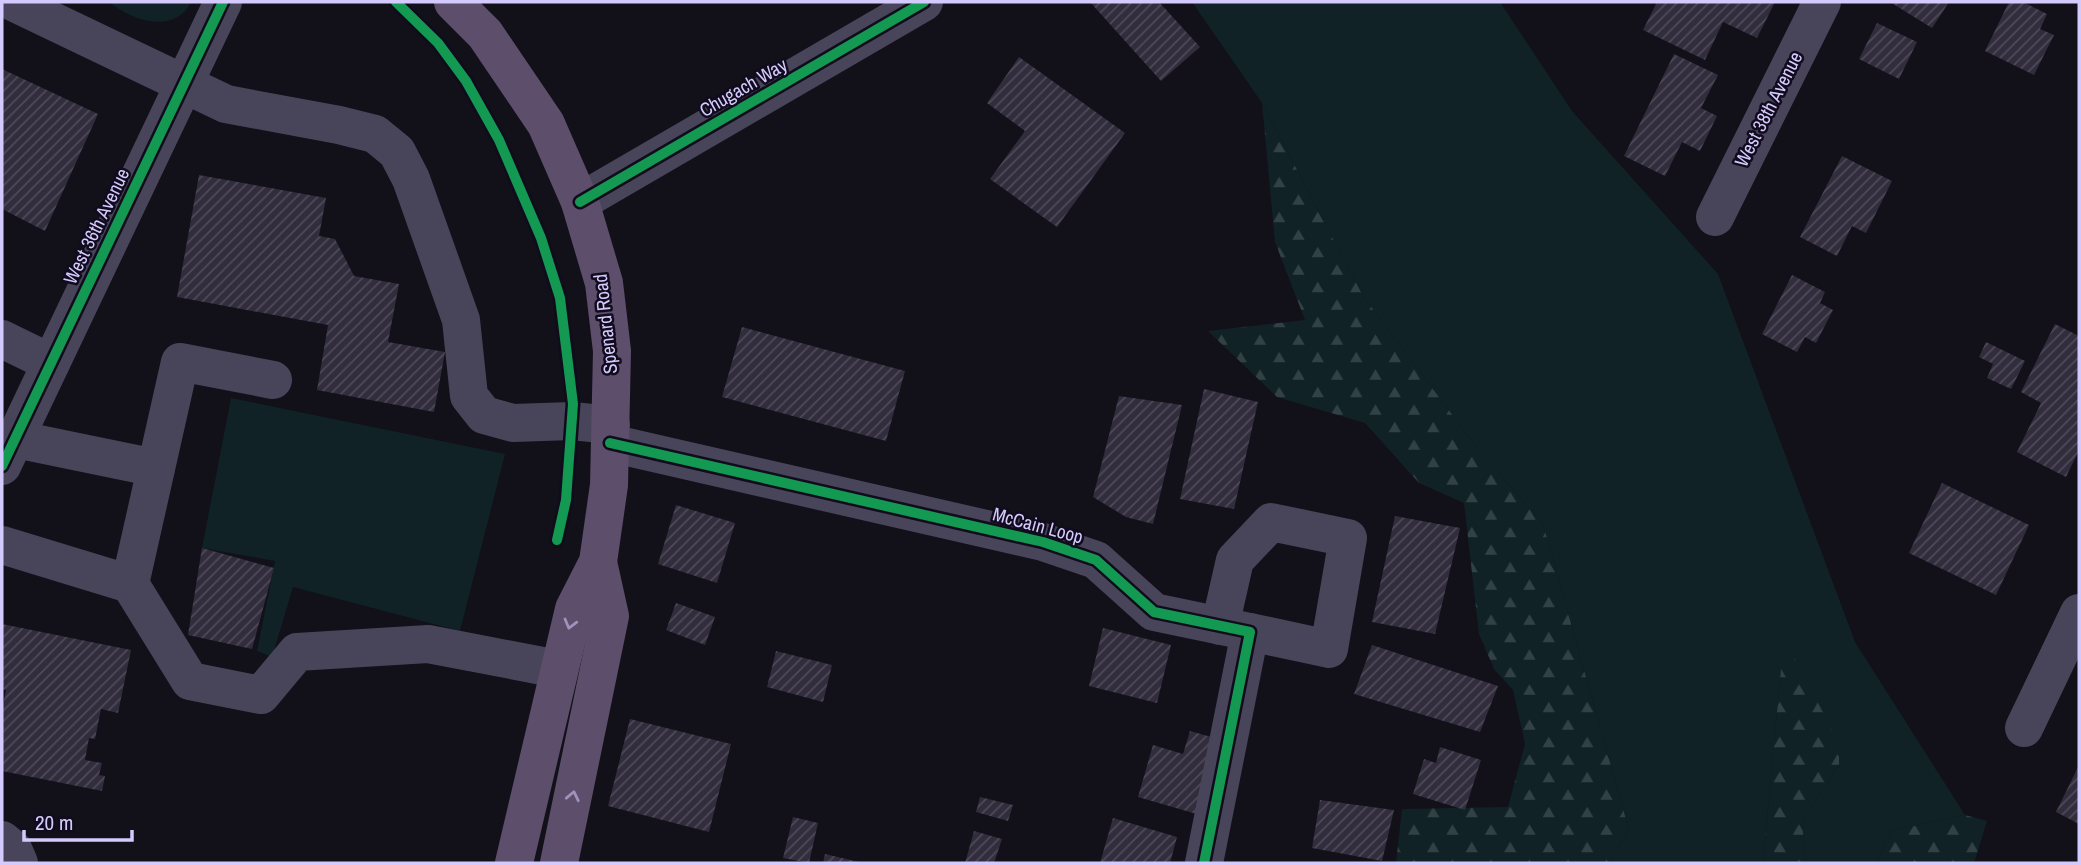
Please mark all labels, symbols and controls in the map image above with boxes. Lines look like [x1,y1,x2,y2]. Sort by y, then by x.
street label: West 38th Avenue [1728,47,1808,171]
street label: Chugach Way [694,51,792,123]
street label: West 36th Avenue [57,164,135,288]
street label: Spenard Road [587,273,623,375]
street label: McCain Loop [990,500,1086,550]
one-way arrow [564,618,578,630]
one-way arrow [564,790,579,802]
scale bar [24,798,133,842]
text: 20 m [35,808,73,837]

